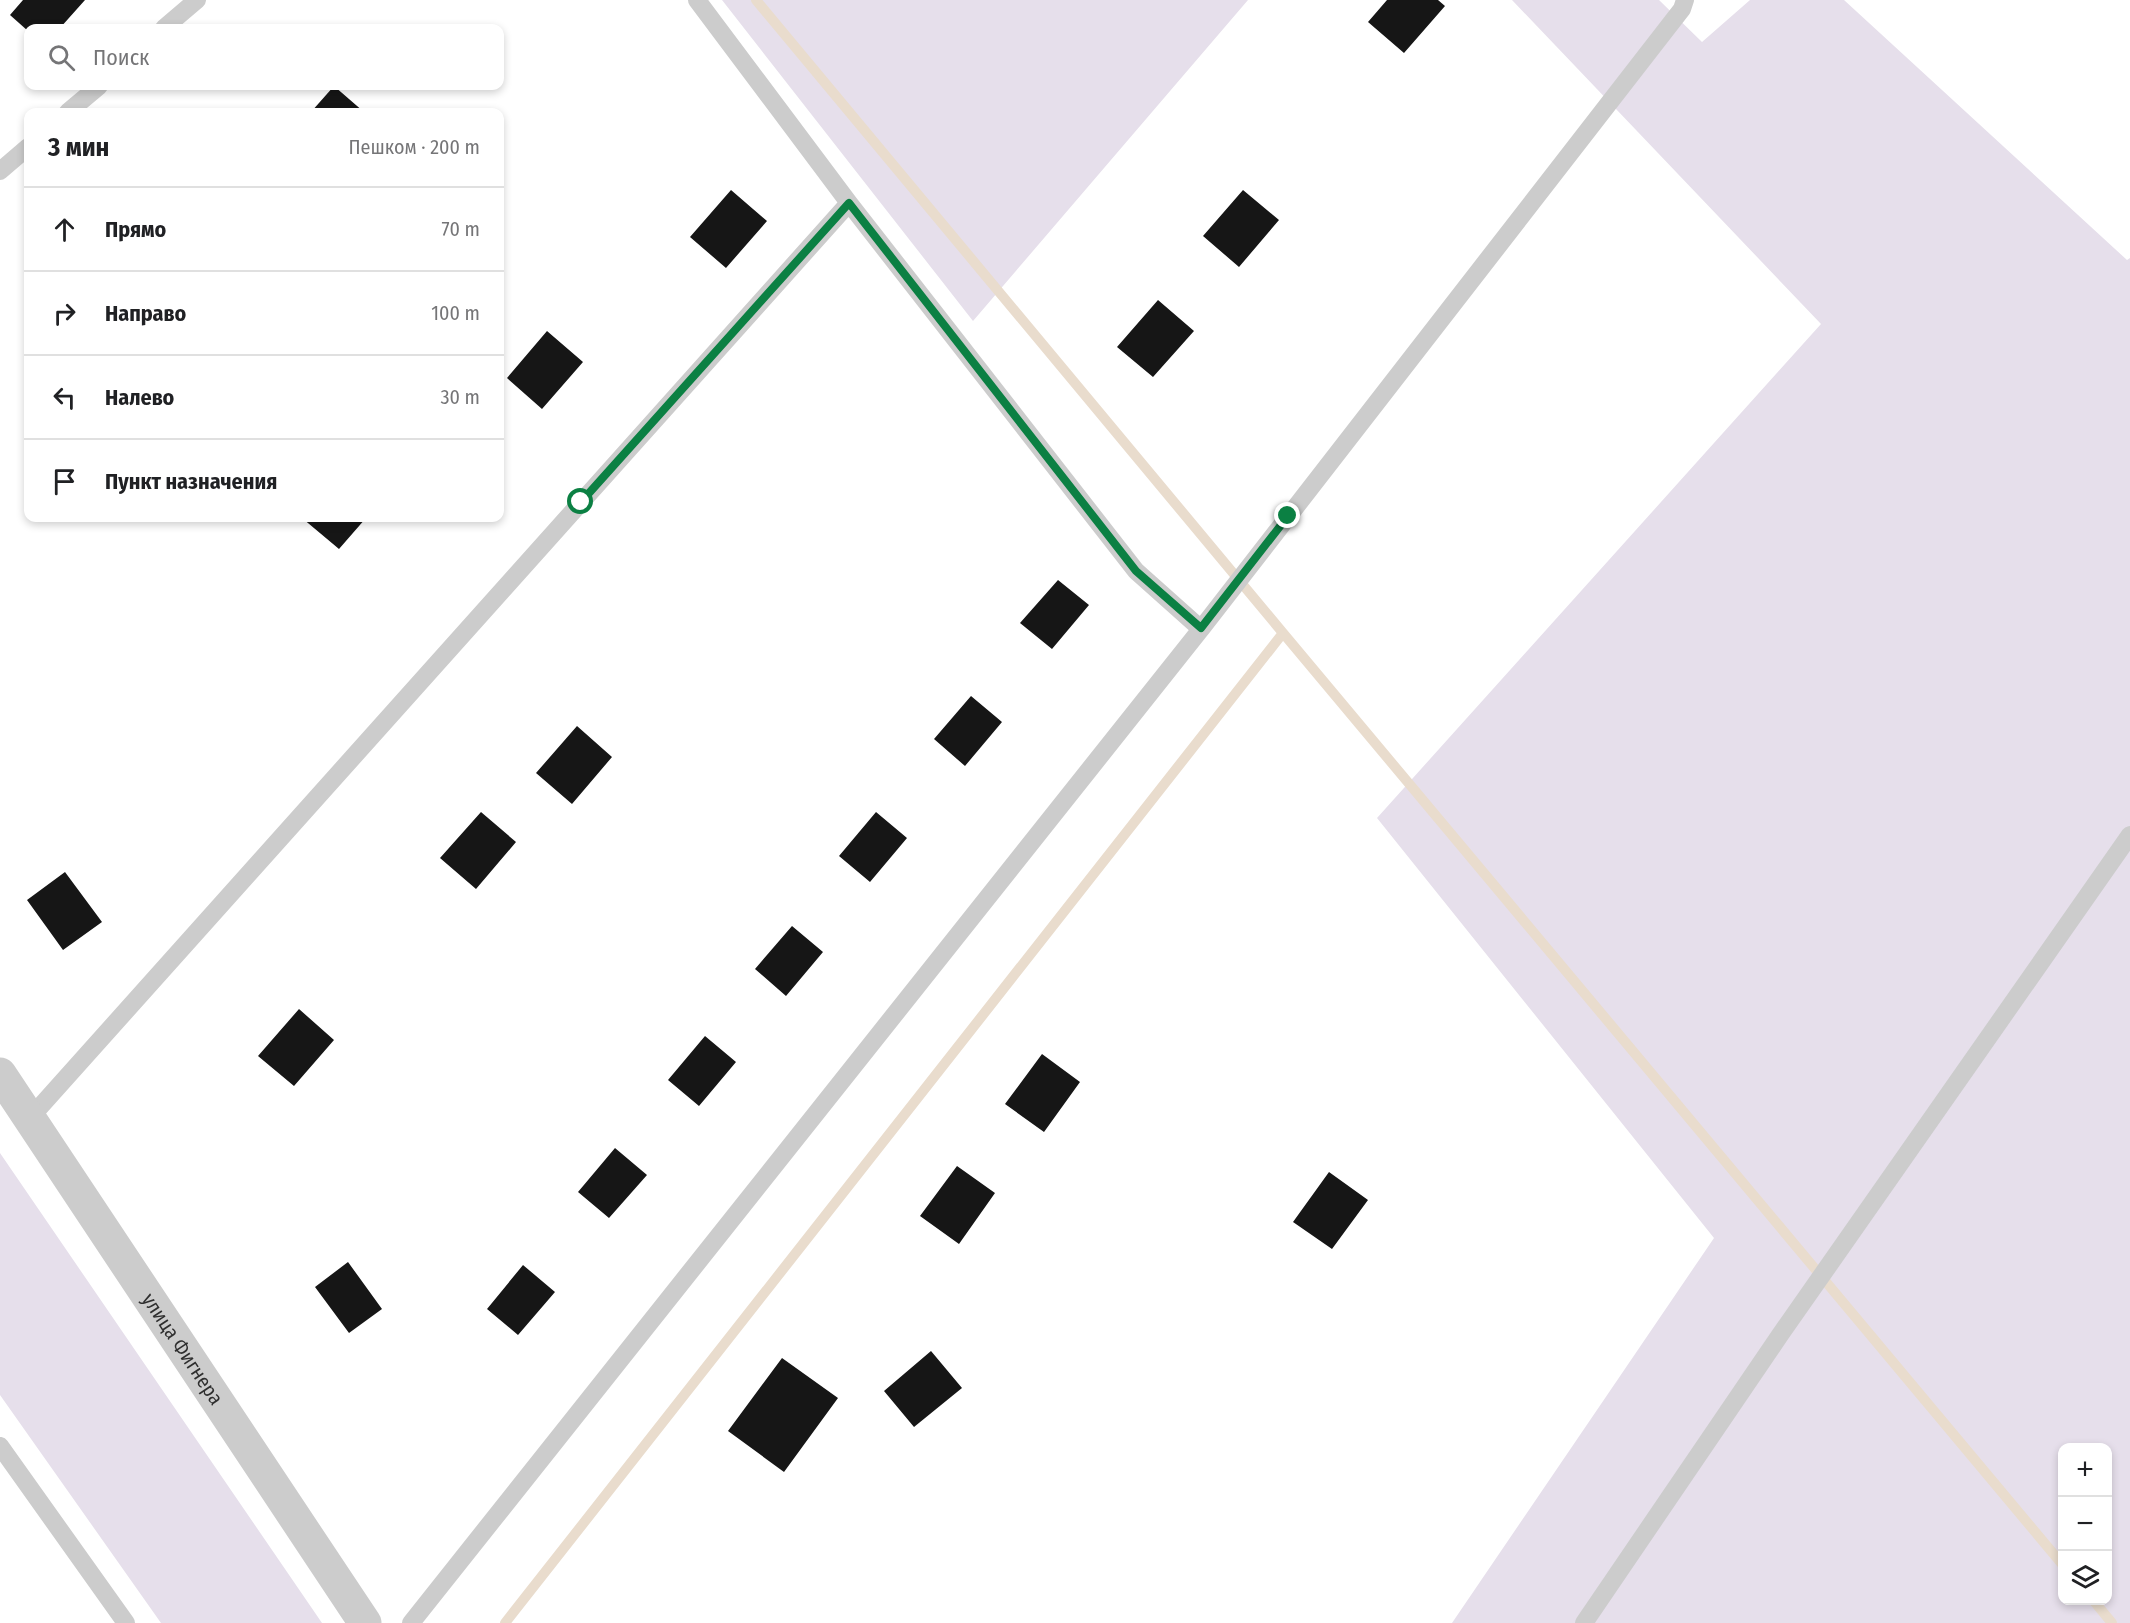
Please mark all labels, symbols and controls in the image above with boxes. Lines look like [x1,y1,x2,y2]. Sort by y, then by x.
search box [24,24,504,90]
icon: search [45,41,78,74]
text: Поиск [93,44,149,71]
text: 3 мин [48,132,109,163]
text: Пешком · 200 m [349,135,480,159]
icon: ahead [48,213,81,246]
text: Прямо [105,216,166,243]
text: 70 m [442,217,480,241]
icon: right [48,297,81,330]
text: Направо [105,300,186,327]
text: 100 m [431,301,480,325]
icon: left [48,381,81,414]
text: Налево [105,384,174,411]
text: 30 m [440,385,480,409]
icon: arrive [48,465,81,498]
text: Пункт назначения [105,468,277,495]
route start [567,488,593,514]
route end [1274,502,1300,528]
street label: улица Фигнера [137,1288,228,1409]
map controls [2058,1443,2112,1605]
button: + [2058,1443,2112,1497]
button: − [2058,1497,2112,1551]
button: layers [2058,1551,2112,1605]

